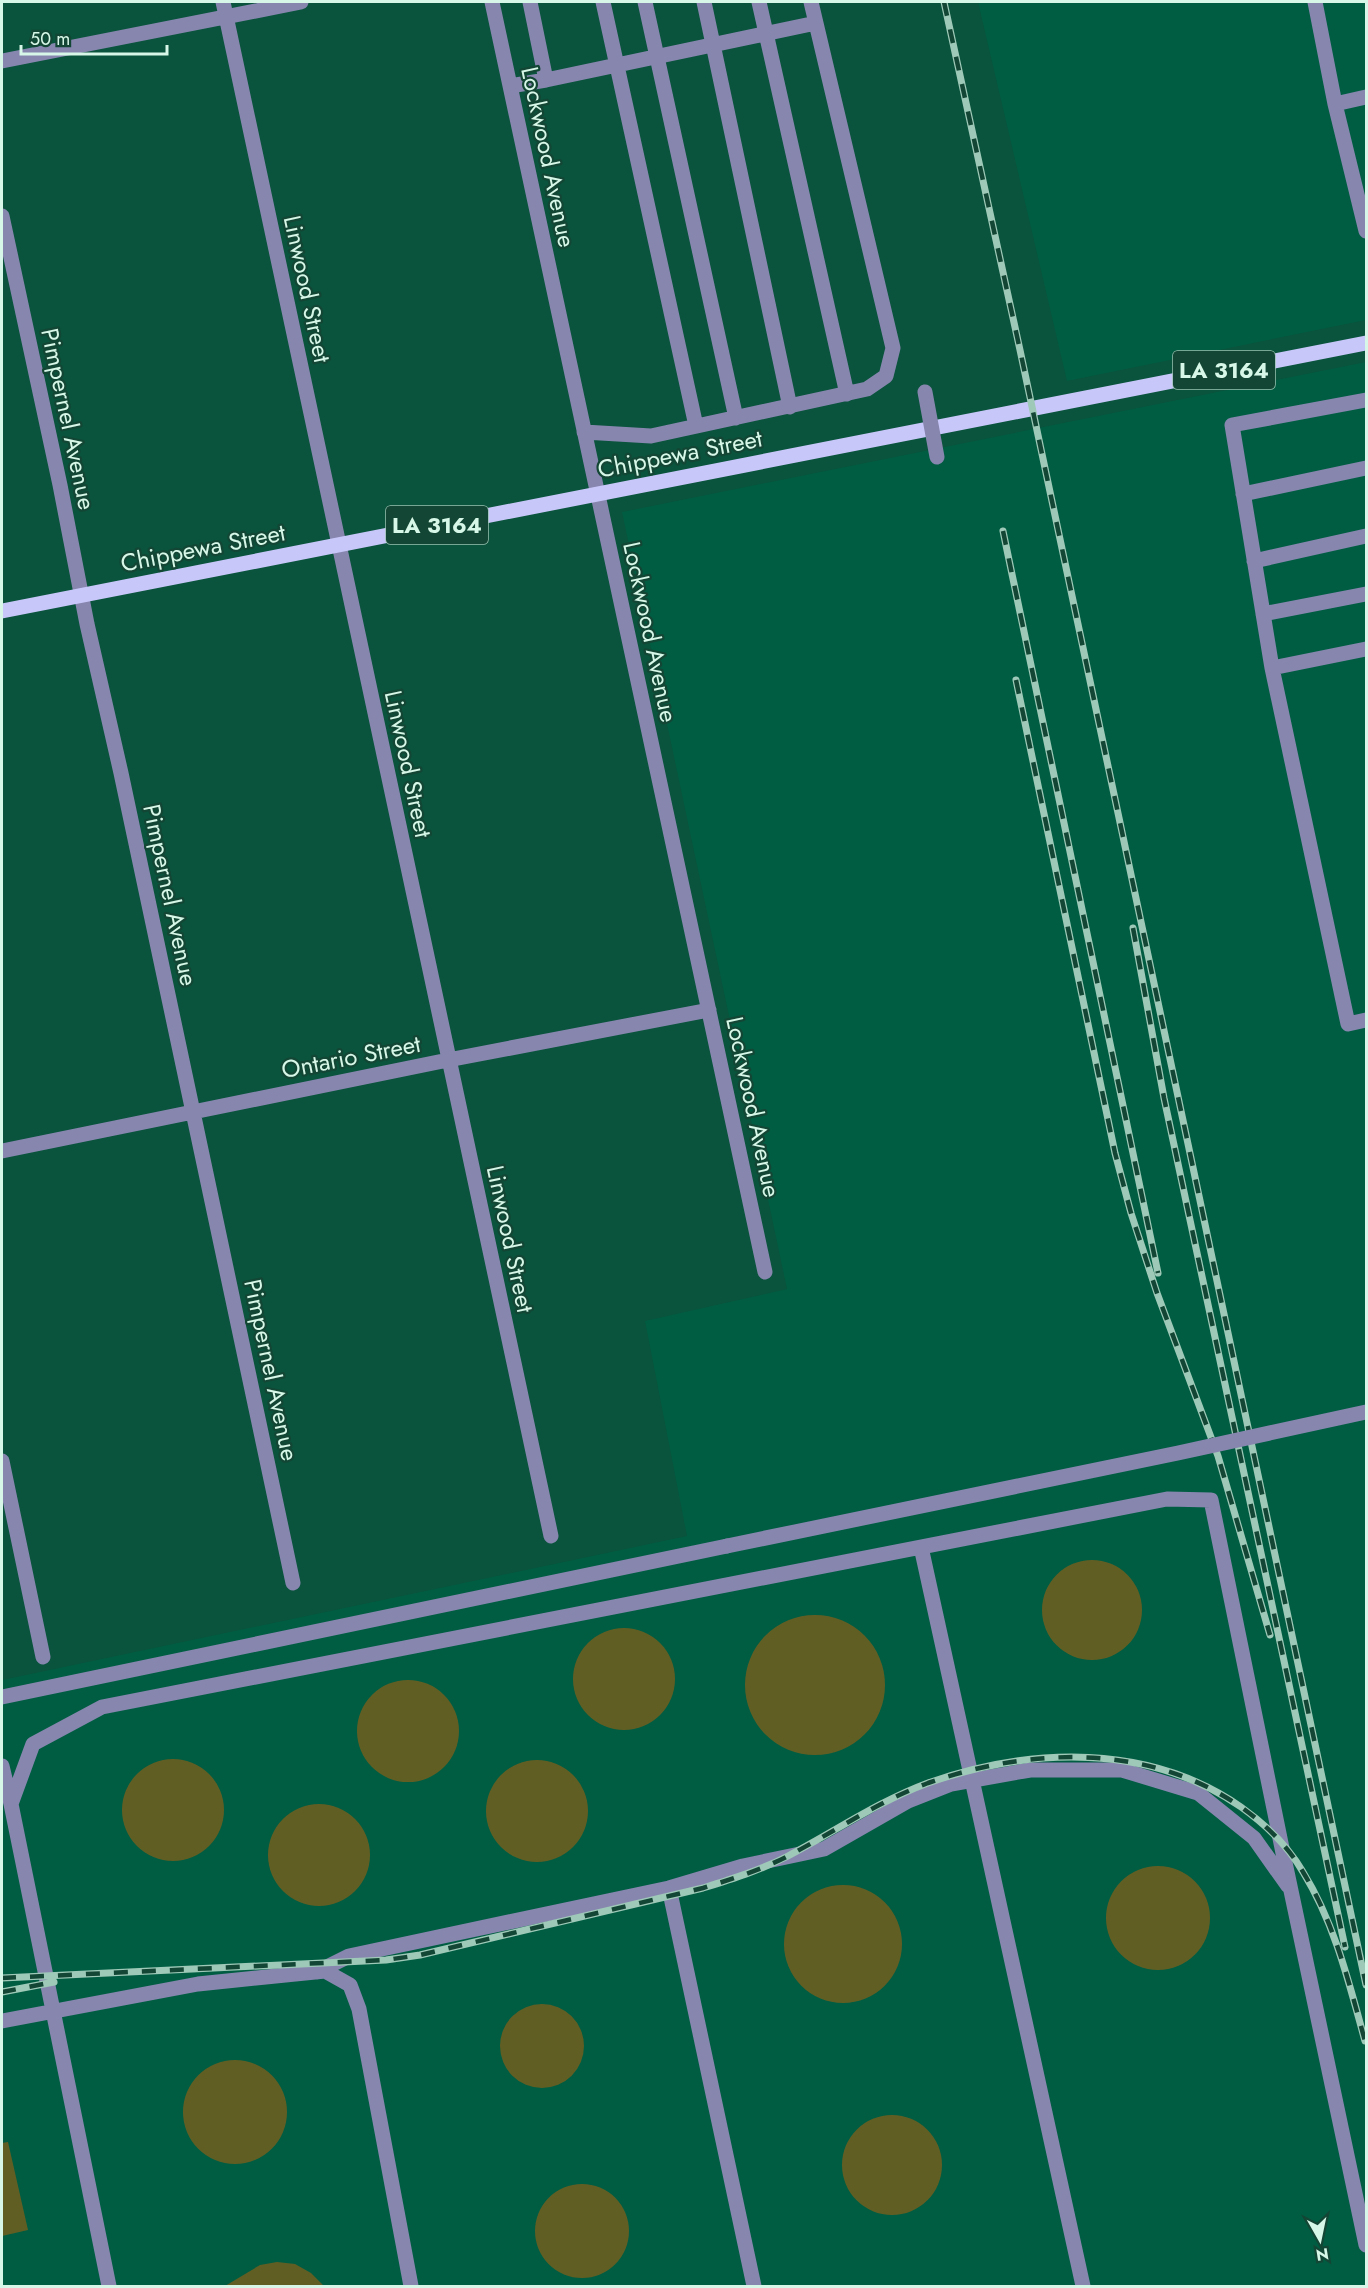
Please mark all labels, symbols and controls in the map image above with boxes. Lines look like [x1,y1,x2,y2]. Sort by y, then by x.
scale bar [21,18,166,56]
text: 50 m [30,26,70,52]
street label: Lockwood Avenue [512,63,585,251]
street label: Linwood Street [275,212,340,366]
street label: Pimpernel Avenue [32,325,105,513]
road number: LA 3164 [1173,351,1275,389]
street label: Chippewa Street [595,420,765,487]
road number: LA 3164 [386,506,488,544]
street label: Chippewa Street [118,514,288,581]
street label: Lockwood Avenue [614,538,687,726]
street label: Linwood Street [376,687,441,841]
street label: Pimpernel Avenue [134,801,207,989]
street label: Lockwood Avenue [717,1013,790,1201]
street label: Ontario Street [278,1026,424,1087]
street label: Linwood Street [478,1162,543,1316]
street label: Pimpernel Avenue [235,1276,308,1464]
north arrow [1290,2210,1350,2270]
text: N [1314,2242,1330,2267]

